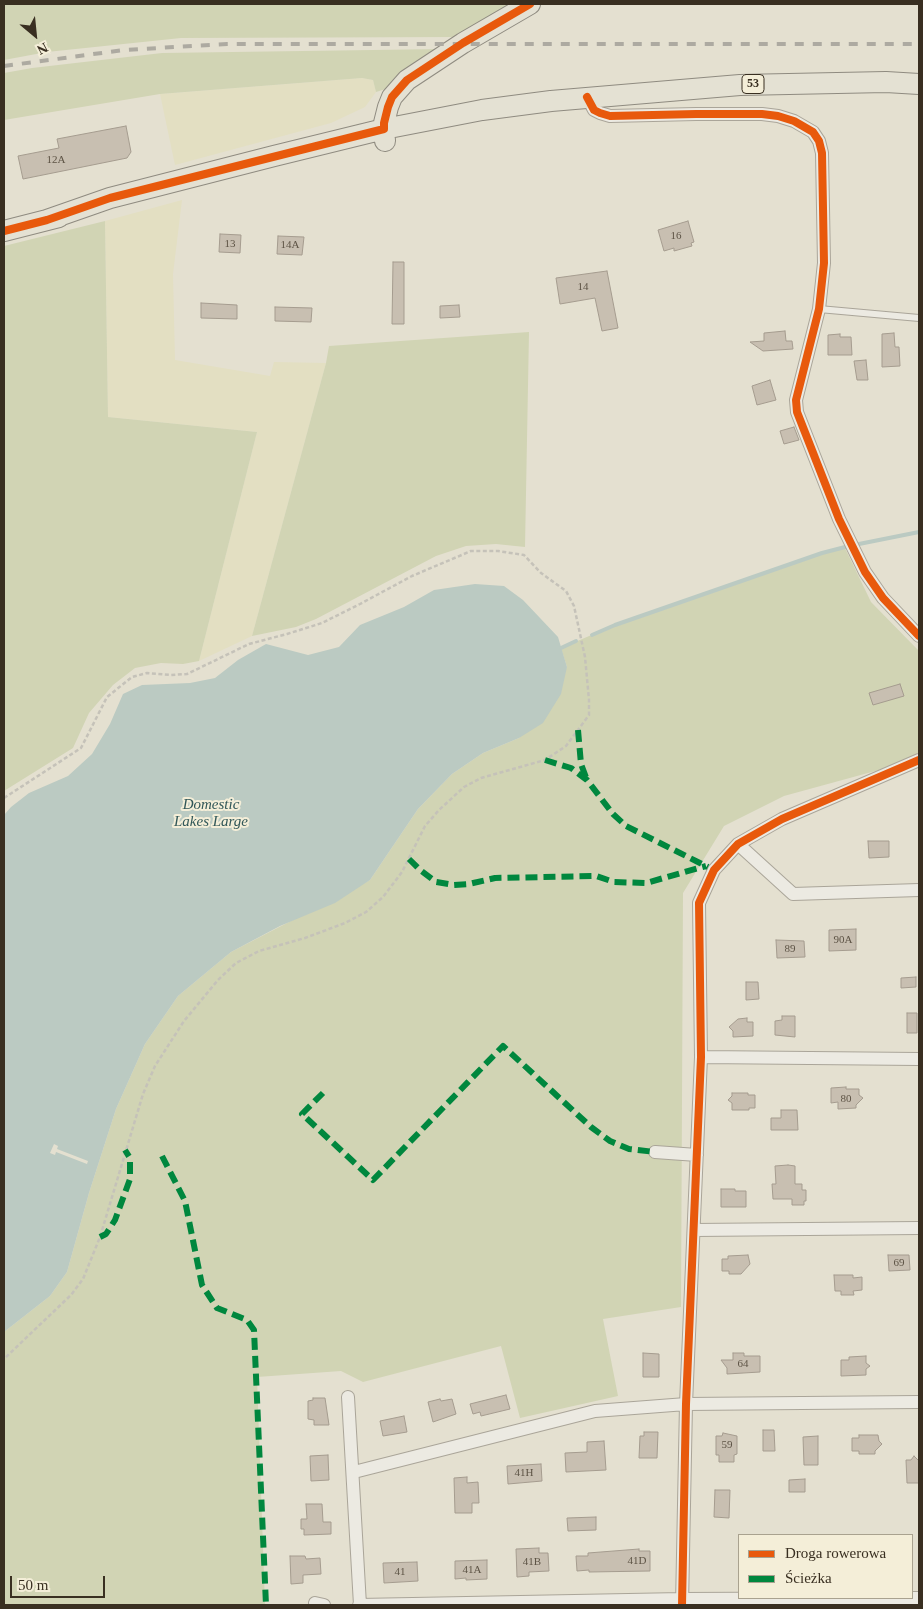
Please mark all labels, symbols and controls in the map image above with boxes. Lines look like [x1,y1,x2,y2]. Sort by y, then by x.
north arrow [10,10,60,60]
text: N [34,40,50,58]
road number: 53 [742,74,764,94]
house number: 12A [47,153,65,167]
house number: 16 [670,229,681,243]
house number: 13 [224,237,236,251]
house number: 14A [281,238,299,252]
house number: 14 [578,280,588,294]
water label: Domestic Lakes Large [174,796,248,831]
house number: 90A [834,933,852,947]
house number: 89 [784,942,796,956]
house number: 80 [840,1092,851,1106]
house number: 69 [894,1256,904,1270]
house number: 64 [738,1357,748,1371]
house number: 59 [722,1438,732,1452]
house number: 41H [515,1466,533,1480]
legend [738,1534,913,1599]
text: Droga rowerowa [785,1545,886,1561]
house number: 41D [628,1554,646,1568]
house number: 41B [523,1555,541,1569]
house number: 41A [463,1563,481,1577]
house number: 41 [394,1565,406,1579]
scale bar [12,1566,108,1598]
text: Ścieżka [785,1570,832,1586]
text: 50 m [18,1577,48,1593]

